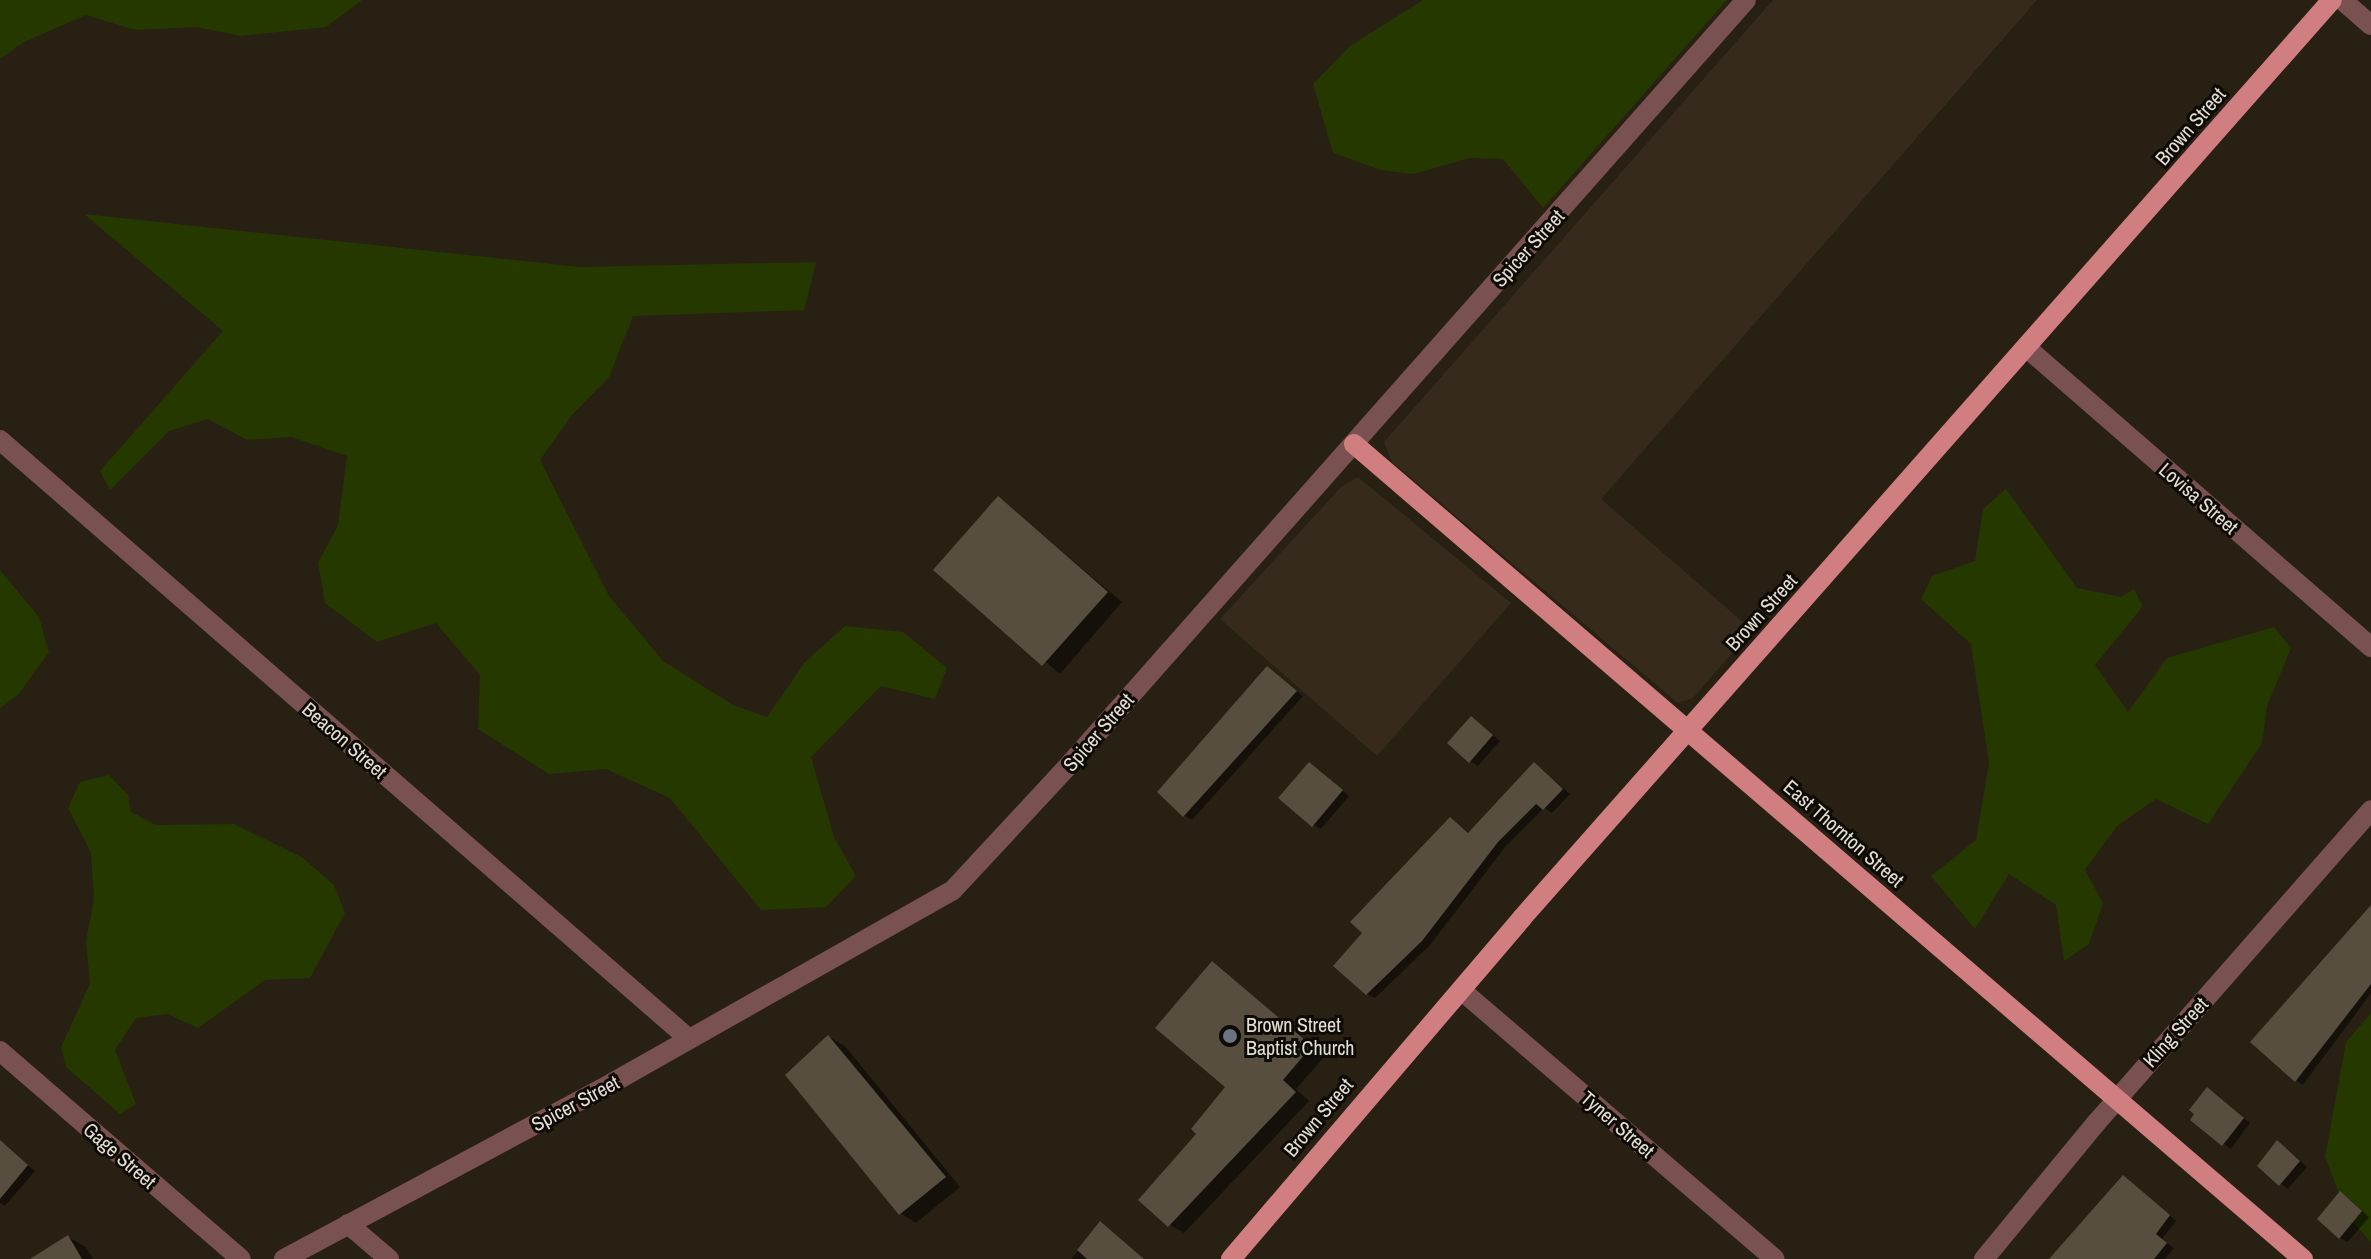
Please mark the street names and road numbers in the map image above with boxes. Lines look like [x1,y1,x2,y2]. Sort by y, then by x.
street label: Brown Street [2150,82,2230,170]
street label: Spicer Street [1487,204,1569,292]
street label: Lovisa Street [2155,457,2243,539]
street label: Brown Street [1720,569,1802,655]
street label: Spicer Street [1058,688,1138,776]
street label: Beacon Street [298,697,392,783]
street label: East Thornton Street [1779,774,1909,892]
street label: Kling Street [2137,992,2213,1072]
street label: Spicer Street [527,1070,623,1136]
street label: Brown Street [1278,1073,1358,1161]
street label: Tyner Street [1576,1086,1660,1162]
street label: Gage Street [79,1117,161,1193]

